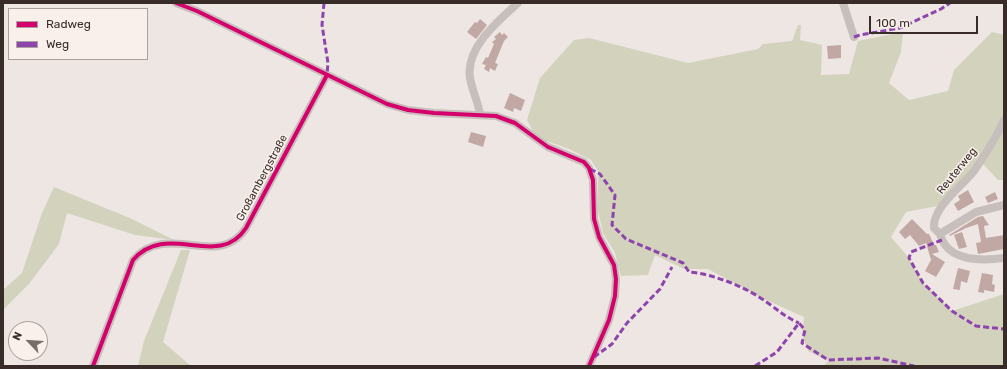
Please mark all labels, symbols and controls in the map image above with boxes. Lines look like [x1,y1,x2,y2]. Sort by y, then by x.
legend [8,8,148,60]
scale bar [871,8,980,34]
text: 100 m [876,16,910,30]
text: Radweg [46,17,91,31]
text: Weg [46,37,69,51]
street label: Großambergstraße [234,132,290,224]
street label: Reuterweg [934,145,980,197]
north arrow [8,321,48,361]
text: N [10,330,25,342]

